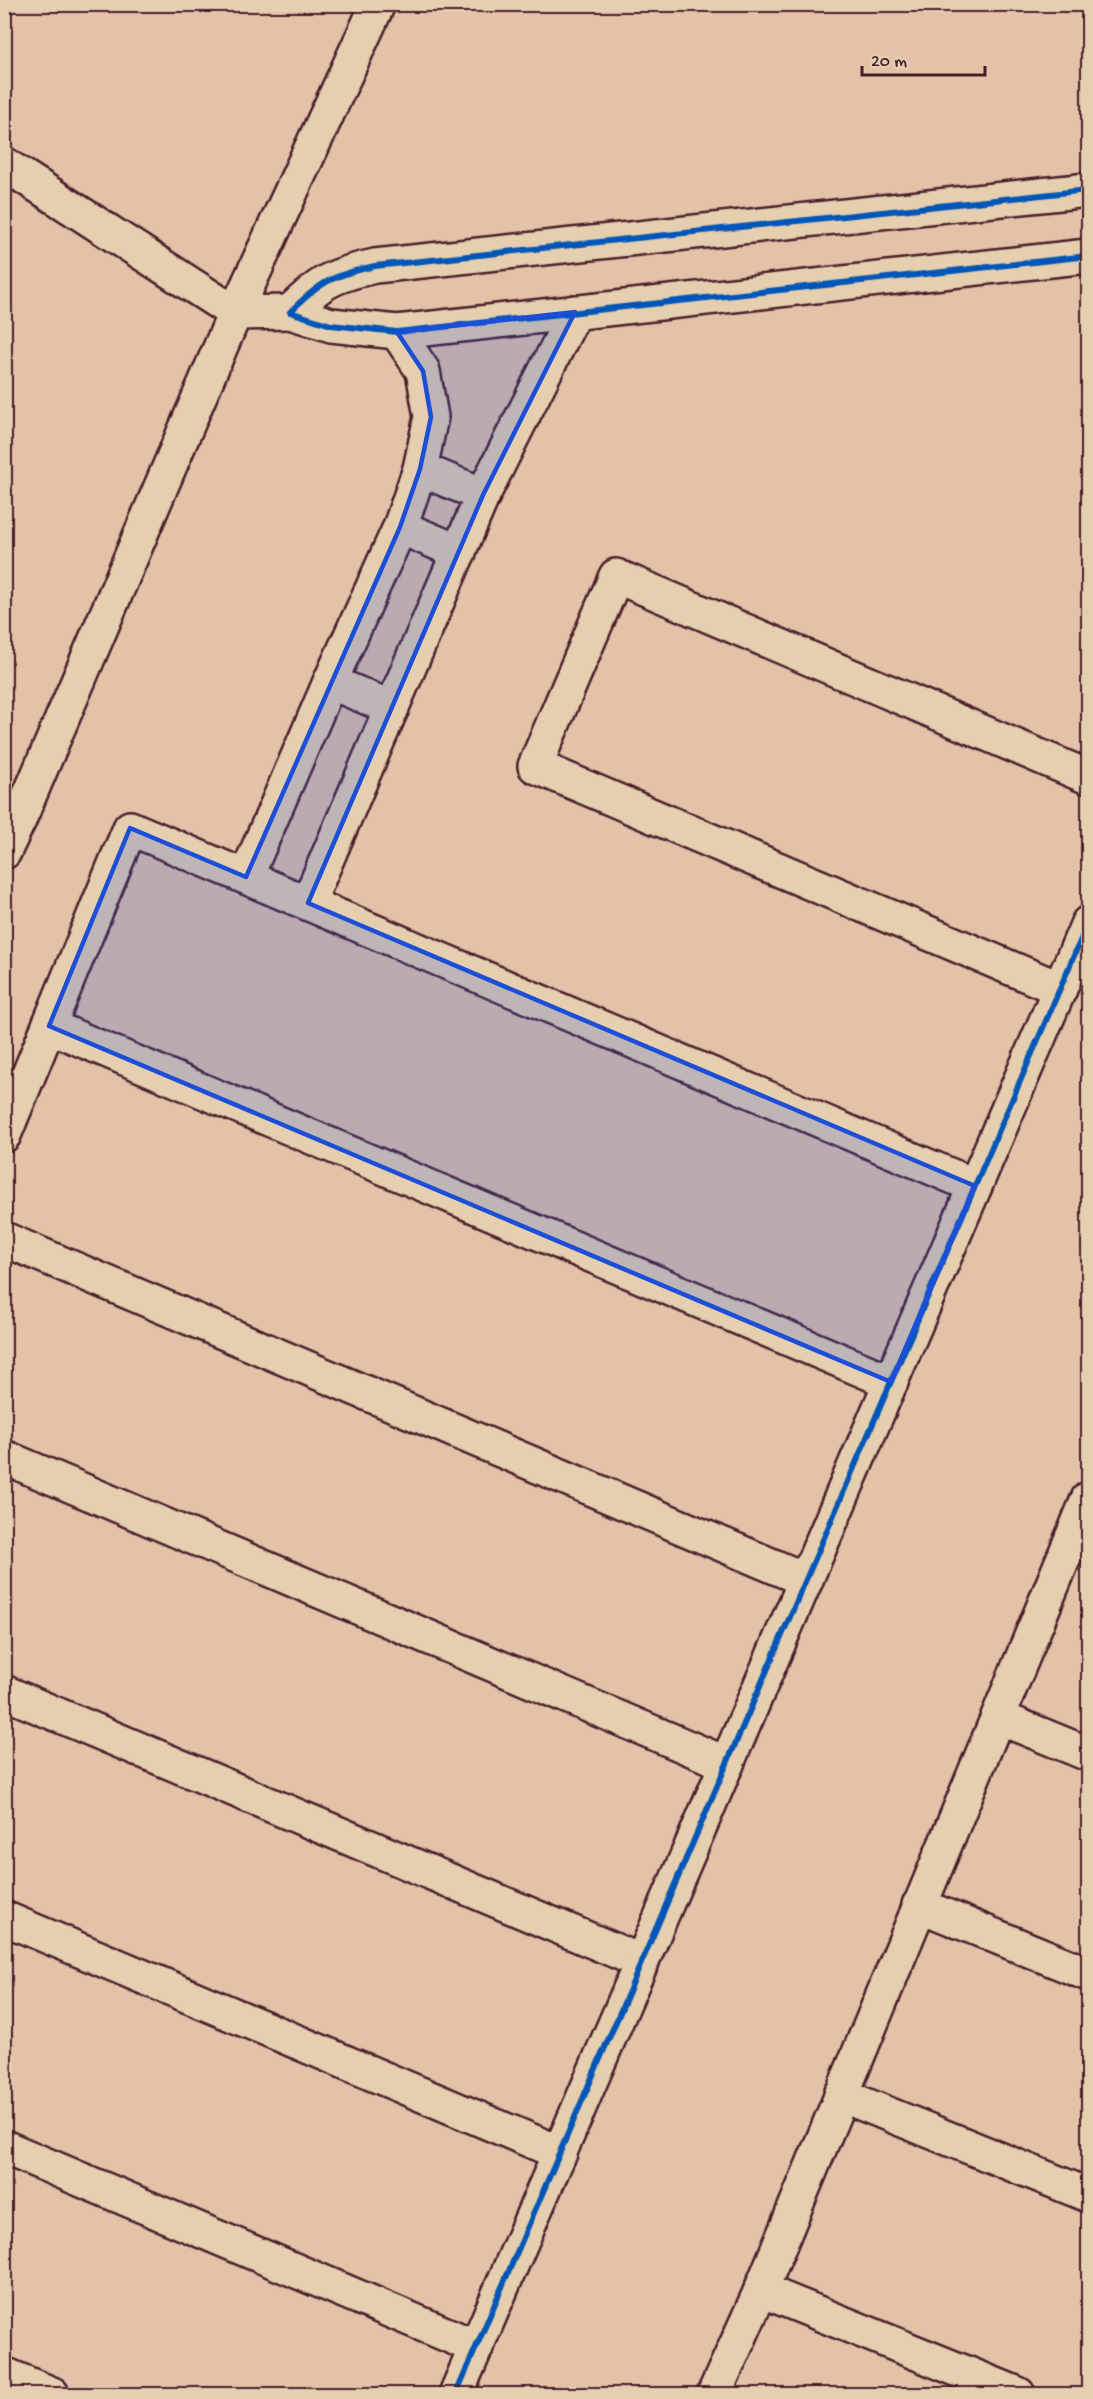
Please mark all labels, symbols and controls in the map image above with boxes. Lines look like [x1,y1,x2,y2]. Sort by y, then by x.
scale bar [862,39,985,77]
text: 20 m [871,52,907,73]

